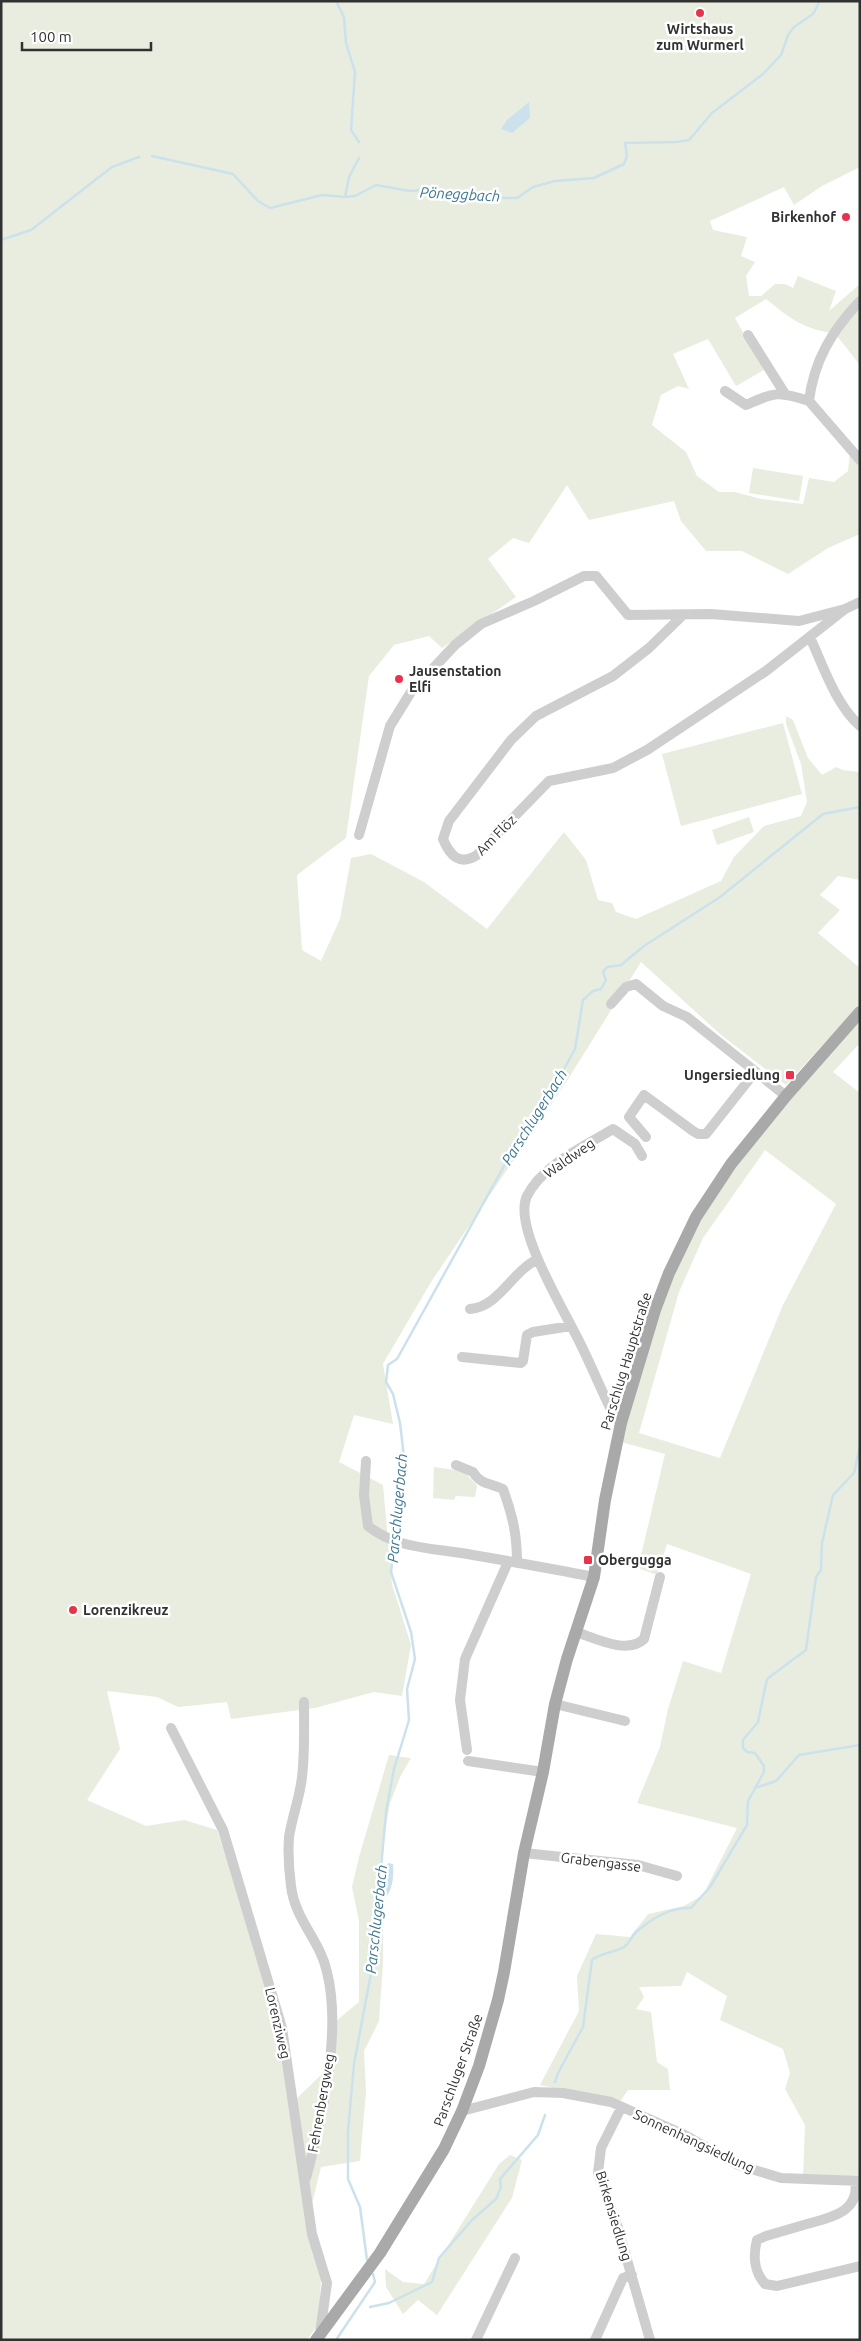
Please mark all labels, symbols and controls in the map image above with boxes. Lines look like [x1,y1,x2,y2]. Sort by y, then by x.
marker: Wirtshaus zum Wurmerl [694,7,706,19]
scale bar [22,20,151,52]
place label: Wirtshaus zum Wurmerl [656,21,744,53]
text: 100 m [30,28,72,45]
water label: Pöneggbach [419,183,501,205]
place label: Birkenhof [771,209,836,225]
marker: Birkenhof [840,211,852,223]
place label: Jausenstation Elfi [409,663,502,695]
marker: Jausenstation Elfi [393,673,405,685]
street label: Am Flöz [473,812,519,858]
water label: Parschlugerbach [498,1066,570,1168]
place label: Ungersiedlung [684,1067,780,1083]
marker: Ungersiedlung [784,1069,796,1081]
street label: Waldweg [541,1135,597,1181]
street label: Parschlug Hauptstraße [597,1290,655,1432]
water label: Parschlugerbach [384,1453,410,1563]
place label: Obergugga [598,1552,672,1568]
marker: Obergugga [582,1554,594,1566]
place label: Lorenzikreuz [83,1602,169,1618]
marker: Lorenzikreuz [67,1604,79,1616]
street label: Grabengasse [560,1849,642,1875]
water label: Parschlugerbach [362,1864,390,1974]
street label: Lorenziweg [262,1986,294,2060]
street label: Parschluger Straße [430,2011,486,2129]
street label: Fehrenbergweg [304,2052,338,2154]
street label: Sonnenhangsiedlung [631,2106,757,2176]
street label: Birkensiedlung [593,2169,635,2263]

